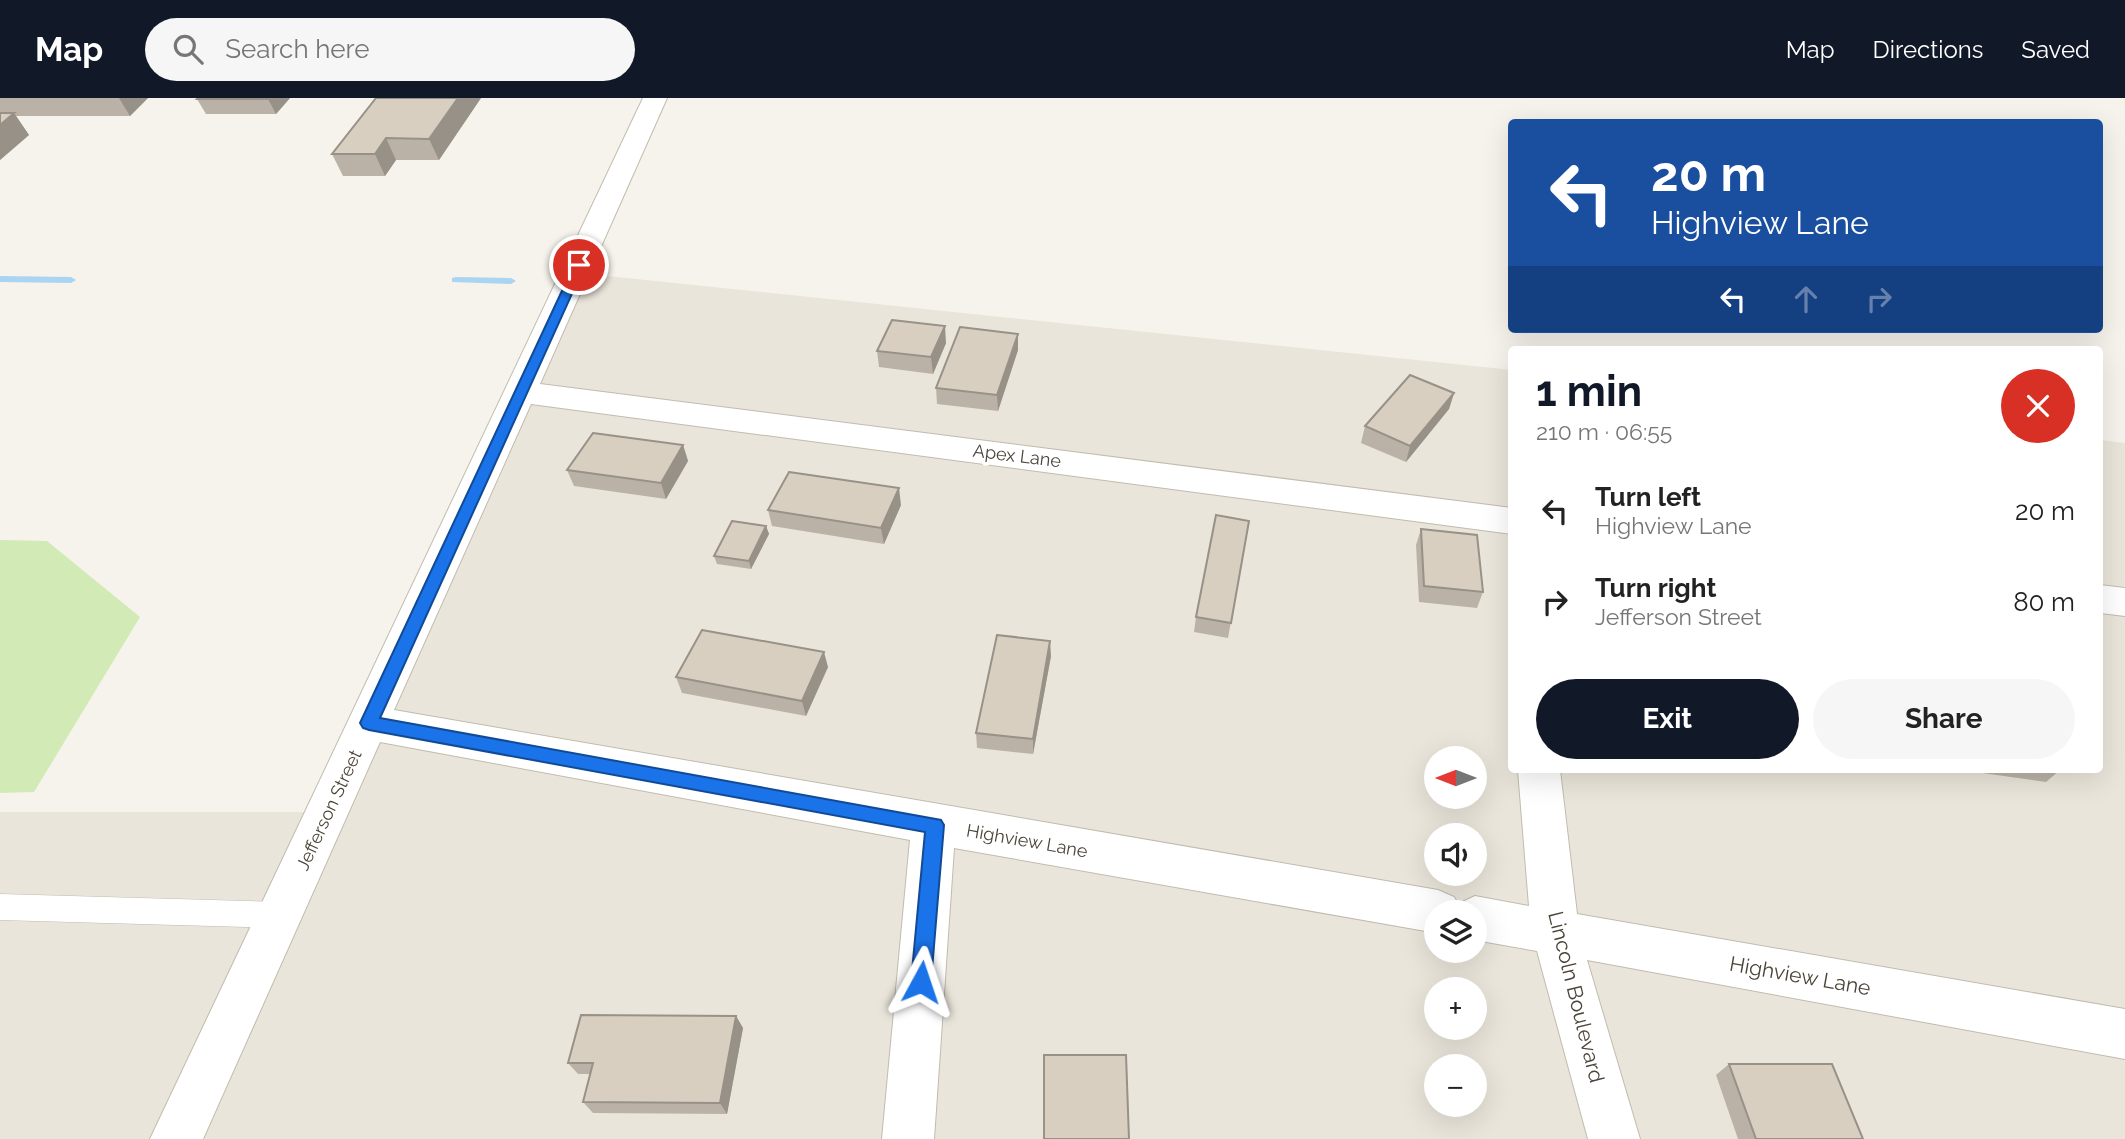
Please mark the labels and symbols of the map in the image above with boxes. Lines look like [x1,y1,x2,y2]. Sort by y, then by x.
pin [549,235,609,295]
street label: Apex Lane [972,440,1063,471]
street label: Jefferson Street [291,746,366,873]
north arrow [1424,746,1488,808]
street label: Highview Lane [965,820,1090,862]
street label: Lincoln Boulevard [1543,909,1610,1085]
position arrow [884,945,958,1019]
street label: Highview Lane [1728,951,1873,1000]

